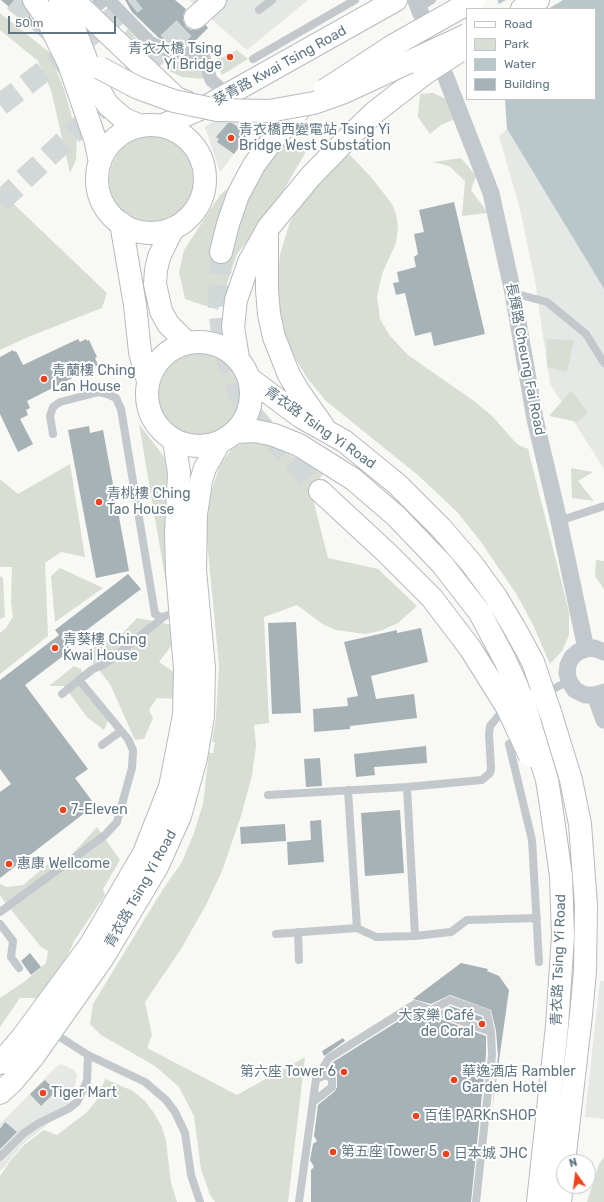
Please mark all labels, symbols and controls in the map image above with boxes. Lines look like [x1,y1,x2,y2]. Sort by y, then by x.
scale bar [10,8,118,34]
legend [466,8,596,100]
text: 50 m [15,16,43,30]
text: Road [504,17,532,31]
street label: 葵青路 Kwai Tsing Road [210,22,350,110]
text: Park [504,37,529,51]
place label: 青衣大橋 Tsing Yi Bridge [128,41,222,74]
marker: 青衣大橋 Tsing Yi Bridge [225,52,235,62]
text: Water [504,57,536,71]
text: Building [504,77,550,91]
place label: 青衣橋西變電站 Tsing Yi Bridge West Substation [239,122,391,154]
marker: 青衣橋西變電站 Tsing Yi Bridge West Substation [226,133,236,143]
street label: 長輝路 Cheung Fai Road [502,281,548,437]
place label: 青蘭樓 Ching Lan House [52,363,136,396]
marker: 青蘭樓 Ching Lan House [39,374,49,384]
street label: 青衣路 Tsing Yi Road [261,383,379,473]
place label: 青桃樓 Ching Tao House [107,486,191,518]
marker: 青桃樓 Ching Tao House [94,497,104,507]
place label: 青葵樓 Ching Kwai House [63,632,147,664]
marker: 青葵樓 Ching Kwai House [50,643,60,653]
place label: 7-Eleven [71,802,128,818]
marker: 7-Eleven [58,805,68,815]
street label: 青衣路 Tsing Yi Road [102,827,180,951]
place label: 惠康 Wellcome [17,856,110,872]
marker: 惠康 Wellcome [4,859,14,869]
street label: 青衣路 Tsing Yi Road [548,894,570,1026]
place label: 大家樂 Café de Coral [398,1008,474,1040]
marker: 大家樂 Café de Coral [477,1019,487,1029]
place label: 第六座 Tower 6 [240,1064,336,1080]
place label: 華逸酒店 Rambler Garden Hotel [462,1064,576,1096]
marker: 第六座 Tower 6 [339,1067,349,1077]
marker: 華逸酒店 Rambler Garden Hotel [449,1075,459,1085]
place label: Tiger Mart [51,1085,117,1101]
marker: Tiger Mart [38,1088,48,1098]
place label: 百佳 PARKnSHOP [424,1108,536,1124]
marker: 百佳 PARKnSHOP [411,1111,421,1121]
place label: 第五座 Tower 5 [341,1144,437,1160]
place label: 日本城 JHC [454,1146,528,1162]
marker: 第五座 Tower 5 [328,1147,338,1157]
marker: 日本城 JHC [441,1149,451,1159]
north arrow [556,1154,596,1194]
text: N [568,1156,579,1170]

